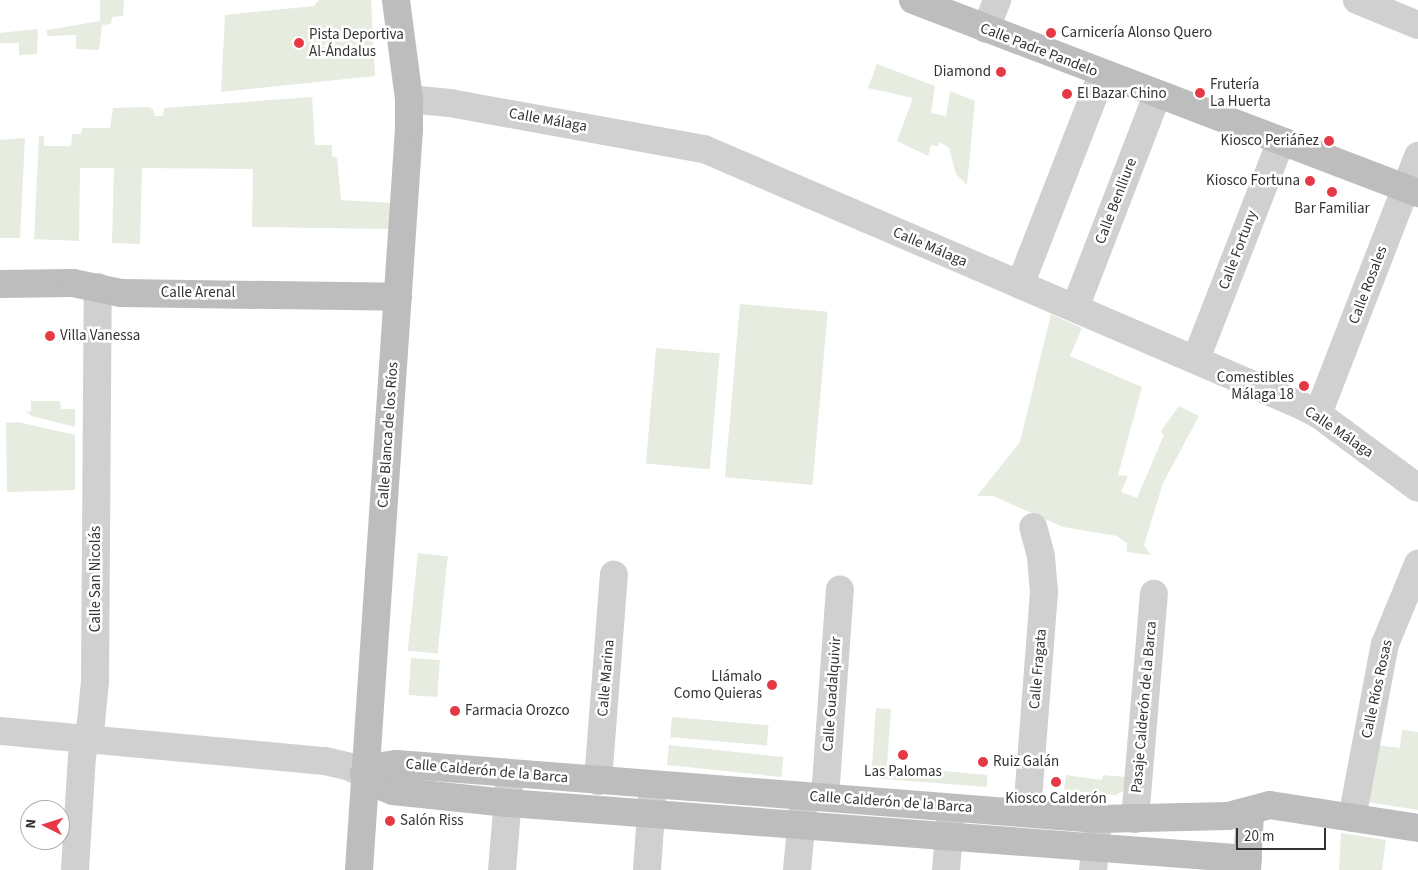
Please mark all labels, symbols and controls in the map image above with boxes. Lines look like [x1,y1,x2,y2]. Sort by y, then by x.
street label: Calle Padre Pandelo [978,19,1100,81]
place label: Carnicería Alonso Quero [1061,24,1212,42]
place label: Pista Deportiva Al-Ándalus [309,25,404,60]
marker: Carnicería Alonso Quero [1045,27,1057,39]
marker: Pista Deportiva Al-Ándalus [293,37,305,49]
place label: Diamond [933,63,991,81]
marker: Diamond [995,66,1007,78]
place label: Frutería La Huerta [1210,75,1271,110]
place label: El Bazar Chino [1077,85,1167,103]
marker: Frutería La Huerta [1194,87,1206,99]
marker: El Bazar Chino [1061,88,1073,100]
street label: Calle Málaga [508,104,588,136]
place label: Kiosco Periáñez [1221,132,1319,150]
marker: Kiosco Periáñez [1323,135,1335,147]
street label: Calle Benlliure [1091,155,1141,247]
place label: Kiosco Fortuna [1206,172,1300,190]
marker: Kiosco Fortuna [1304,175,1316,187]
marker: Bar Familiar [1326,186,1338,198]
place label: Bar Familiar [1294,200,1370,218]
street label: Calle Fortuny [1215,208,1261,292]
street label: Calle Málaga [890,223,970,271]
street label: Calle Rosales [1345,243,1391,327]
street label: Calle Arenal [161,284,235,302]
place label: Villa Vanessa [60,327,140,345]
marker: Villa Vanessa [44,330,56,342]
street label: Calle Blanca de los Ríos [374,361,402,509]
place label: Comestibles Málaga 18 [1217,368,1294,403]
marker: Comestibles Málaga 18 [1298,380,1310,392]
street label: Calle Málaga [1301,402,1377,462]
street label: Calle San Nicolás [87,526,105,632]
street label: Pasaje Calderón de la Barca [1128,620,1160,794]
street label: Calle Fragata [1026,628,1050,710]
street label: Calle Guadalquivir [819,636,845,752]
street label: Calle Ríos Rosas [1358,638,1396,740]
street label: Calle Marina [594,639,618,717]
place label: Llámalo Como Quieras [674,667,762,702]
marker: Llámalo Como Quieras [766,679,778,691]
place label: Farmacia Orozco [465,702,570,720]
marker: Farmacia Orozco [449,705,461,717]
marker: Las Palomas [897,749,909,761]
place label: Ruiz Galán [993,753,1059,771]
street label: Calle Calderón de la Barca [405,755,569,787]
marker: Ruiz Galán [977,756,989,768]
place label: Las Palomas [864,763,942,781]
marker: Kiosco Calderón [1050,776,1062,788]
street label: Calle Calderón de la Barca [809,787,973,817]
place label: Kiosco Calderón [1005,790,1107,808]
north arrow [20,800,70,850]
place label: Salón Riss [400,812,464,830]
marker: Salón Riss [384,815,396,827]
text: N [21,818,41,829]
scale bar [1238,818,1328,850]
text: 20 m [1244,826,1274,847]

